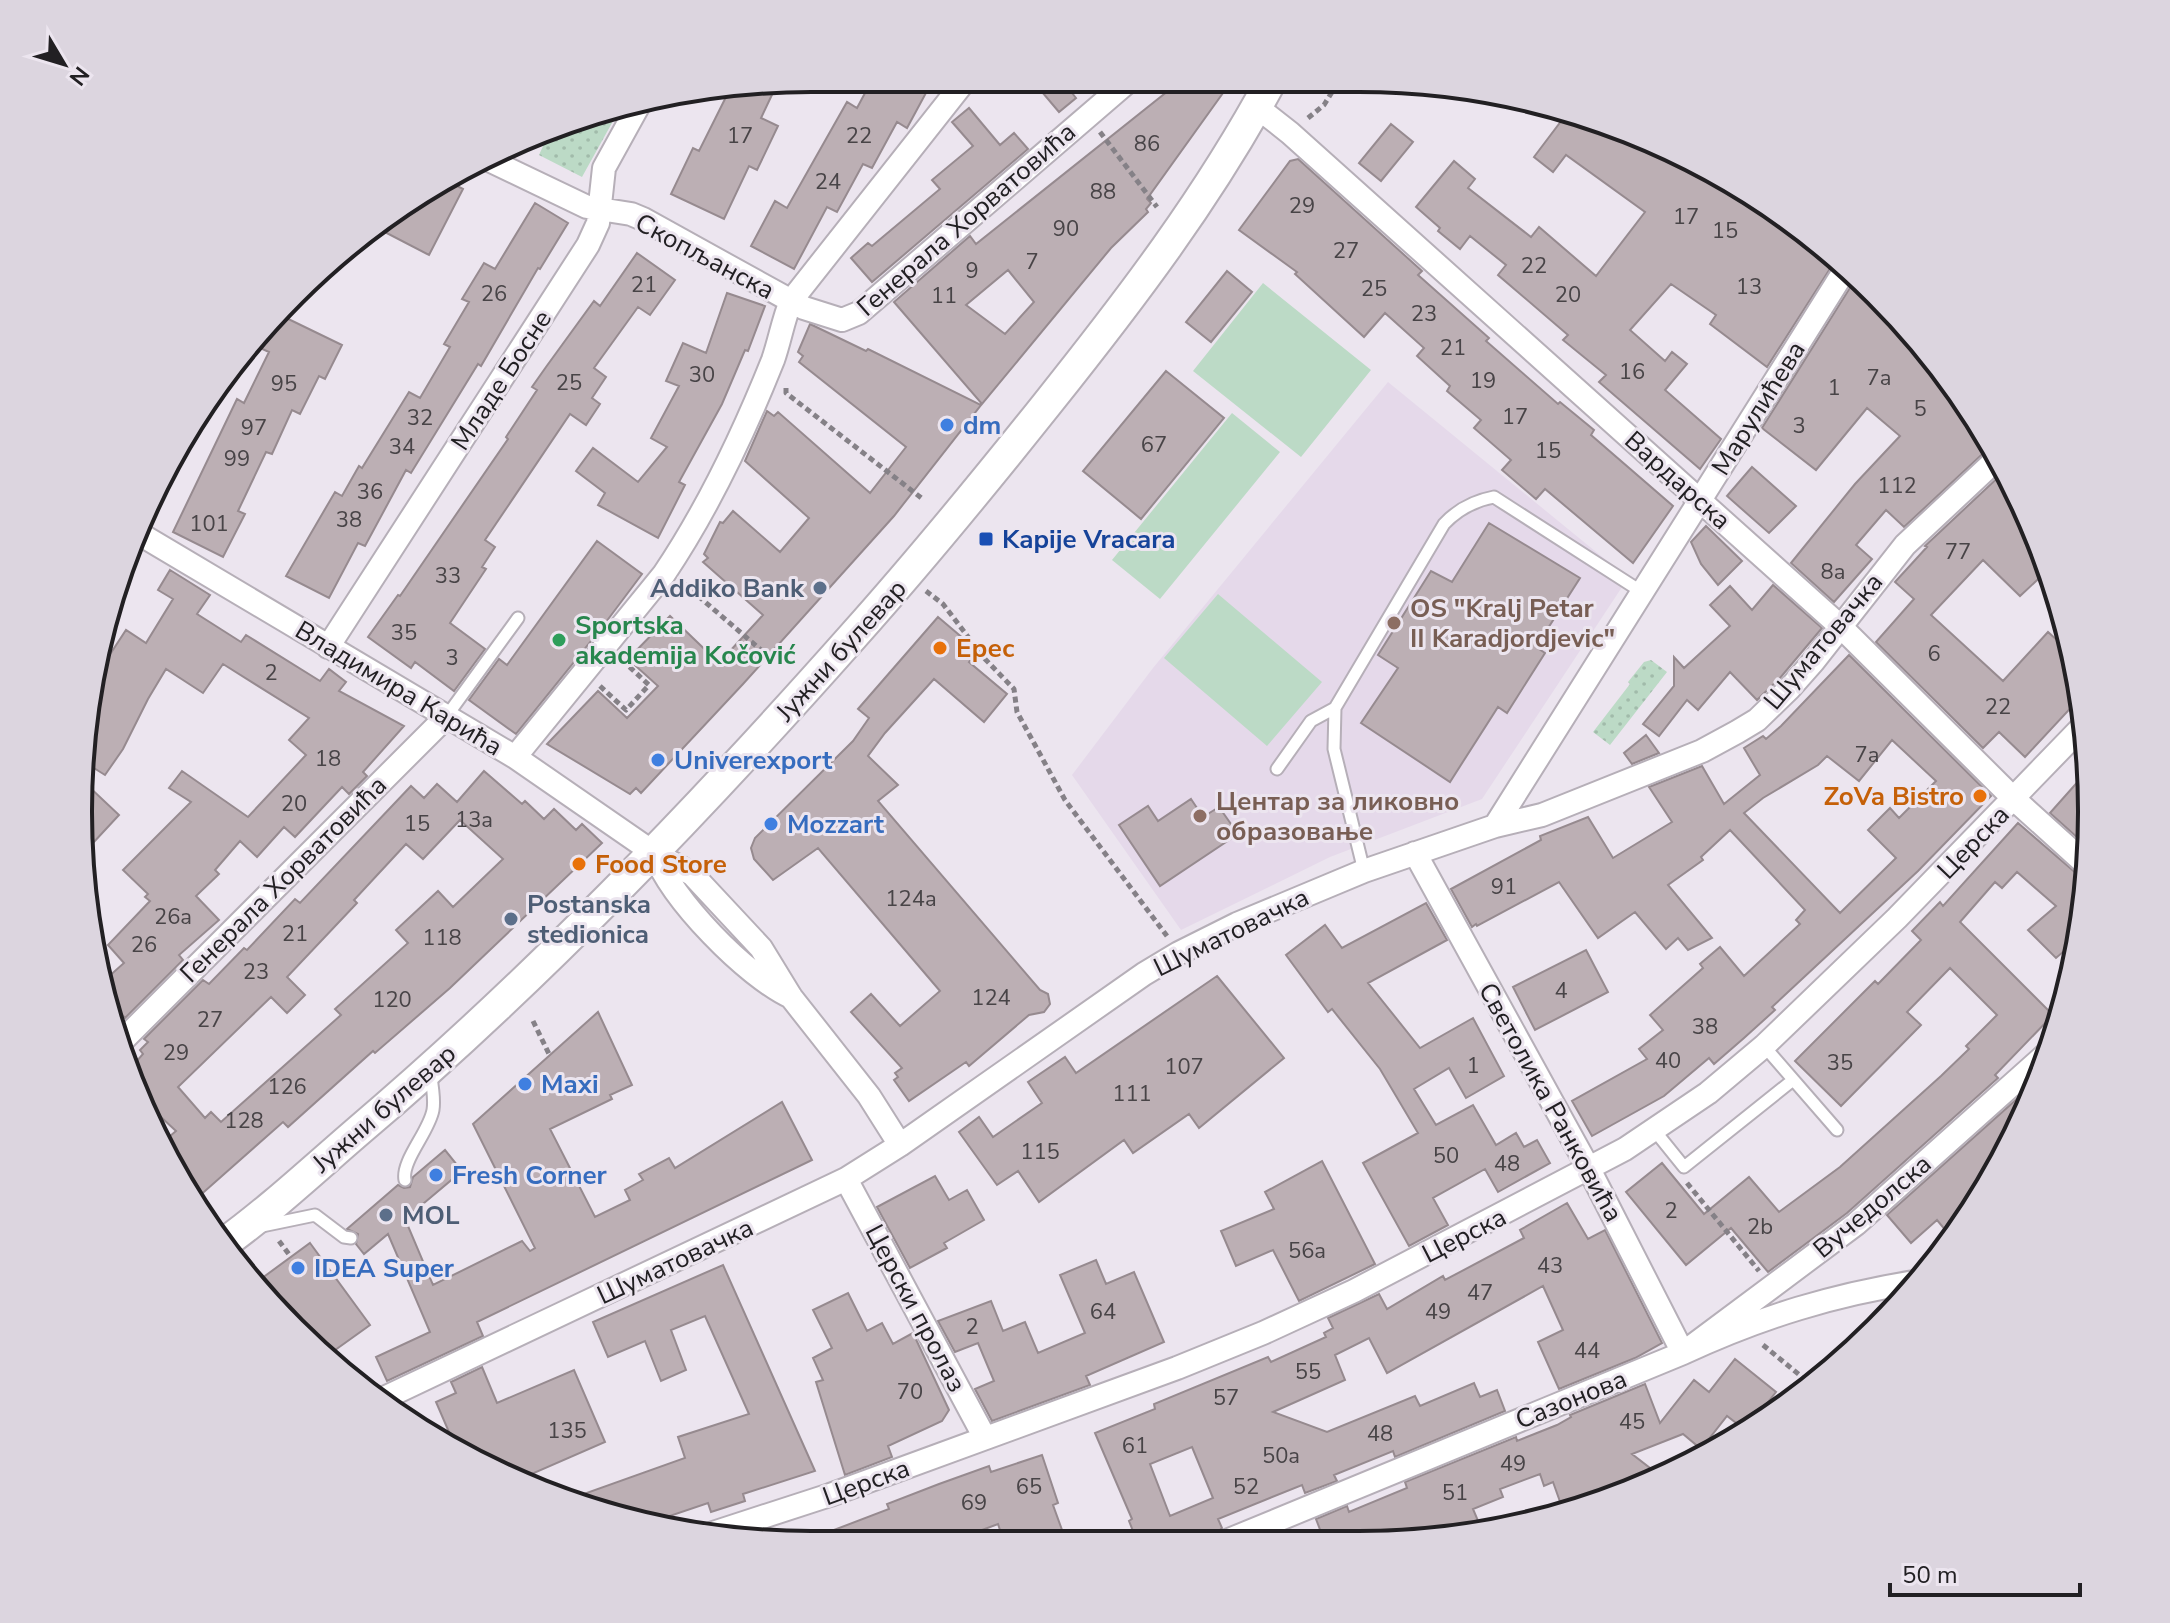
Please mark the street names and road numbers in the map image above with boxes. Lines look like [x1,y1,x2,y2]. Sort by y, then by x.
street label: Генерала Хорватовића [849,115,1083,324]
street label: Скопљанска [629,205,780,308]
street label: Младе Босне [443,303,560,457]
street label: Марулићева [1703,335,1813,482]
street label: Вардарска [1617,423,1738,537]
street label: Шуматовачка [1756,565,1891,717]
street label: Јужни булевар [768,572,914,730]
street label: Владимира Карића [289,613,509,764]
street label: Генерала Хорватовића [172,768,394,990]
street label: Церска [1929,798,2017,887]
street label: Шуматовачка [1148,880,1315,985]
street label: Светолика Ранковића [1470,976,1631,1228]
street label: Јужни булевар [304,1036,464,1181]
street label: Вучедолска [1806,1147,1939,1266]
street label: Церска [1416,1199,1512,1271]
street label: Шуматовачка [591,1210,759,1313]
street label: Церски пролаз [857,1218,974,1398]
street label: Сазонова [1510,1361,1632,1438]
street label: Церска [818,1451,914,1514]

